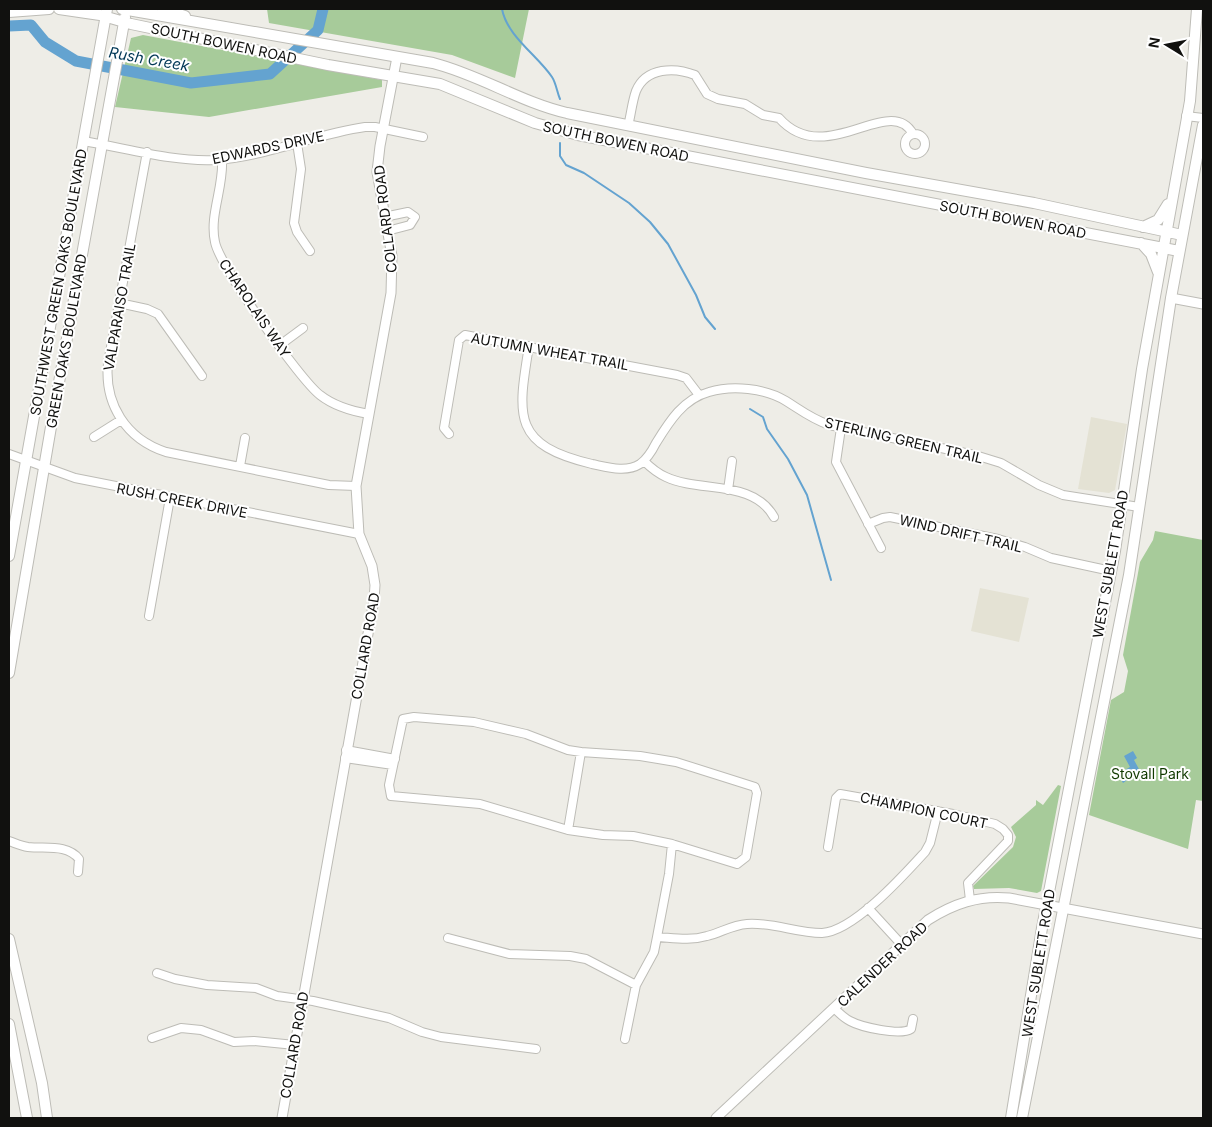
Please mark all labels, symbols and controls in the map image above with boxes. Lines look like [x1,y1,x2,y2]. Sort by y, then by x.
street label: SOUTH BOWEN ROAD [149,19,299,67]
north arrow [1142,20,1192,70]
text: N [1144,36,1163,49]
water label: Rush Creek [107,43,191,76]
street label: SOUTH BOWEN ROAD [541,117,691,165]
street label: EDWARDS DRIVE [210,127,326,167]
street label: SOUTHWEST GREEN OAKS BOULEVARD [26,147,90,417]
street label: COLLARD ROAD [370,164,400,274]
street label: SOUTH BOWEN ROAD [938,196,1088,242]
street label: VALPARAISO TRAIL [99,242,139,372]
street label: GREEN OAKS BOULEVARD [42,252,90,430]
street label: CHAROLAIS WAY [216,255,295,361]
street label: AUTUMN WHEAT TRAIL [470,329,630,373]
street label: STERLING GREEN TRAIL [823,413,985,467]
street label: RUSH CREEK DRIVE [115,479,249,521]
street label: WEST SUBLETT ROAD [1089,489,1131,639]
street label: WIND DRIFT TRAIL [898,511,1024,555]
street label: COLLARD ROAD [347,591,383,701]
park label: Stovall Park [1111,765,1189,782]
street label: CHAMPION COURT [859,788,989,832]
street label: WEST SUBLETT ROAD [1018,888,1058,1038]
street label: CALENDER ROAD [833,918,931,1010]
street label: COLLARD ROAD [276,990,312,1100]

